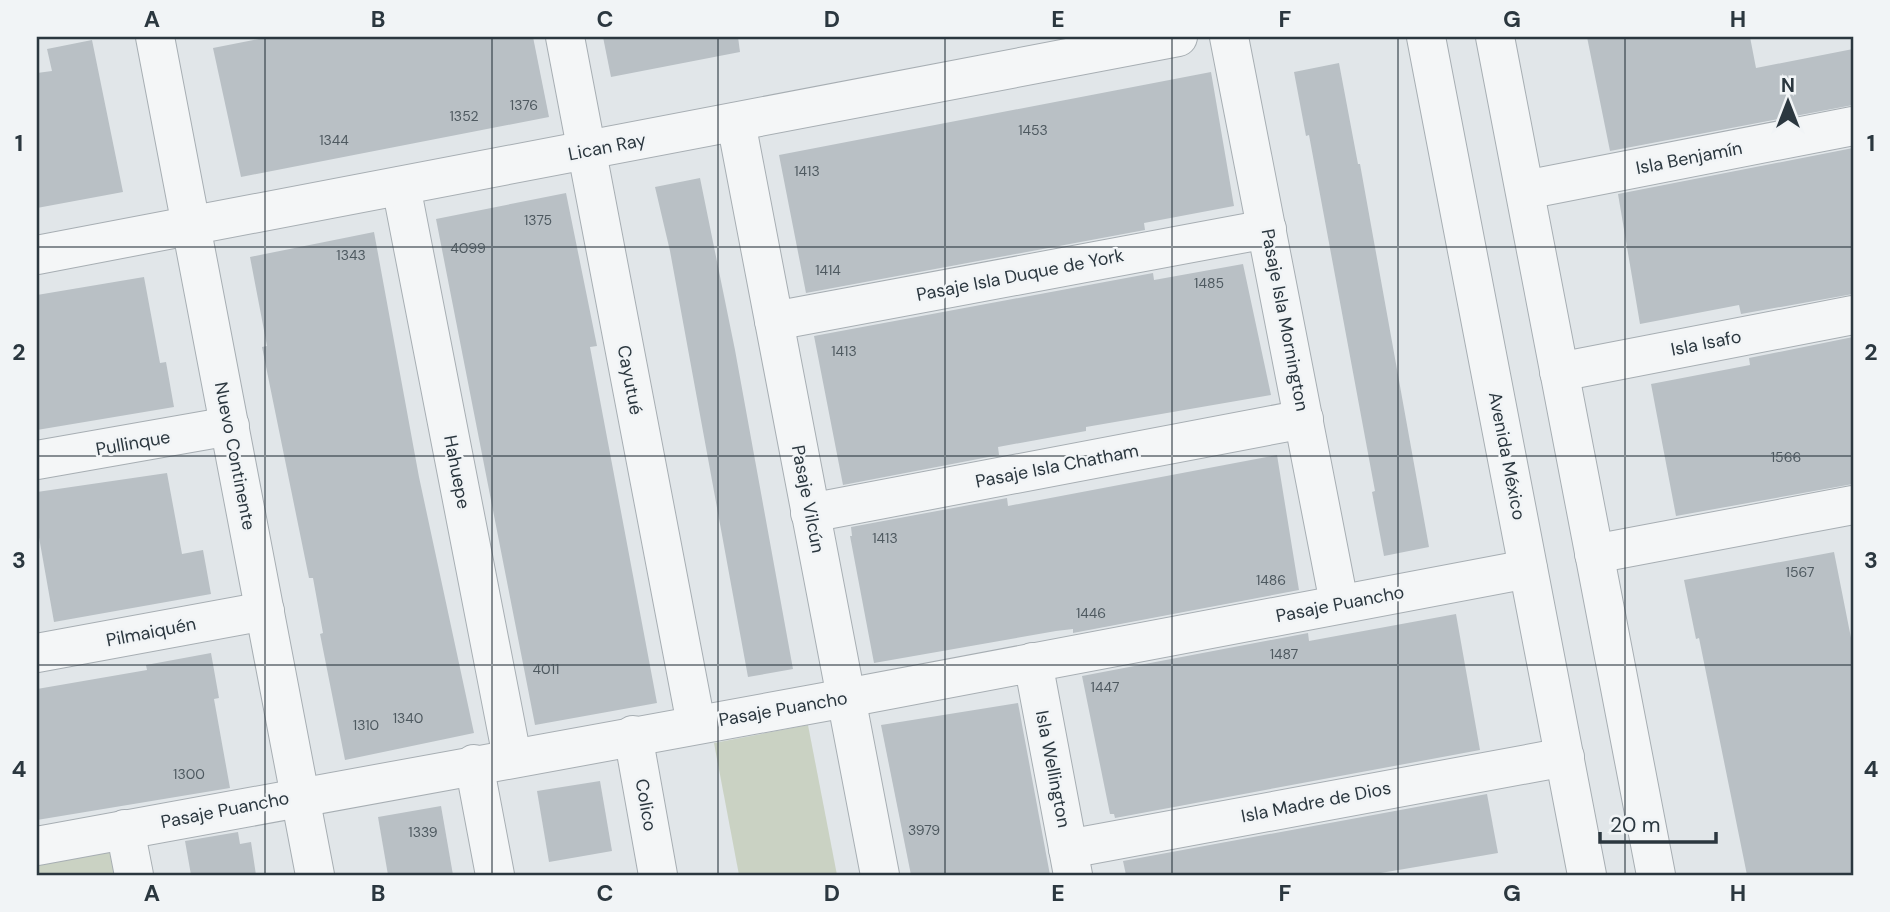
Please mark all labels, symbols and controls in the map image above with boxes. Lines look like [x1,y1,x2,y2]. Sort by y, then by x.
text: A [144,4,160,34]
text: B [371,4,385,34]
text: C [597,4,613,34]
text: D [824,4,840,34]
text: E [1051,4,1065,34]
text: F [1279,4,1292,34]
text: G [1503,4,1521,34]
text: H [1730,4,1746,34]
north arrow [1754,66,1824,136]
text: N [1781,73,1795,98]
house number: 1376 [510,96,538,114]
house number: 1352 [449,107,479,125]
house number: 1453 [1018,121,1048,139]
text: 1 [15,128,23,158]
street label: Lican Ray [566,128,648,166]
text: 1 [1867,128,1875,158]
house number: 1344 [319,131,349,149]
street label: Isla Benjamín [1634,136,1744,180]
house number: 1413 [794,162,820,180]
house number: 1375 [524,211,552,229]
street label: Pasaje Isla Mornington [1256,227,1314,413]
house number: 4099 [450,239,486,257]
street label: Pasaje Isla Duque de York [914,243,1126,307]
house number: 1343 [336,246,366,264]
house number: 1414 [815,261,841,279]
house number: 1485 [1194,274,1224,292]
street label: Isla Isafo [1669,324,1743,362]
text: 2 [12,337,26,367]
text: 2 [1864,337,1878,367]
house number: 1413 [831,342,857,360]
street label: Cayutué [612,343,648,417]
street label: Nuevo Continente [209,380,261,532]
street label: Avenida México [1483,390,1531,522]
street label: Pullinque [94,425,172,461]
street label: Hahuepe [438,433,476,511]
street label: Pasaje Isla Chatham [973,438,1141,494]
street label: Pasaje Vilcún [786,443,830,555]
house number: 1566 [1771,448,1801,466]
house number: 1413 [872,529,898,547]
text: 3 [12,545,26,575]
text: 3 [1864,545,1878,575]
house number: 1567 [1786,563,1814,581]
house number: 1486 [1256,571,1286,589]
street label: Pasaje Puancho [1274,580,1406,628]
house number: 1446 [1076,604,1106,622]
street label: Pilmaiquén [104,612,198,652]
house number: 1487 [1270,645,1298,663]
house number: 4011 [533,660,559,678]
house number: 1447 [1091,678,1119,696]
street label: Pasaje Puancho [717,686,849,732]
street label: Isla Wellington [1030,708,1076,830]
house number: 1340 [393,709,423,727]
house number: 1310 [353,716,379,734]
text: 4 [12,754,27,784]
text: 4 [1864,754,1879,784]
house number: 1300 [173,765,205,783]
street label: Isla Madre de Dios [1239,776,1393,828]
street label: Colico [630,777,662,833]
street label: Pasaje Puancho [159,786,291,834]
scale bar [1600,800,1715,844]
text: 20 m [1610,811,1661,839]
house number: 3979 [908,821,940,839]
house number: 1339 [408,823,438,841]
text: A [144,878,160,908]
text: B [371,878,385,908]
text: C [597,878,613,908]
text: D [824,878,840,908]
text: E [1051,878,1065,908]
text: F [1279,878,1292,908]
text: G [1503,878,1521,908]
text: H [1730,878,1746,908]

